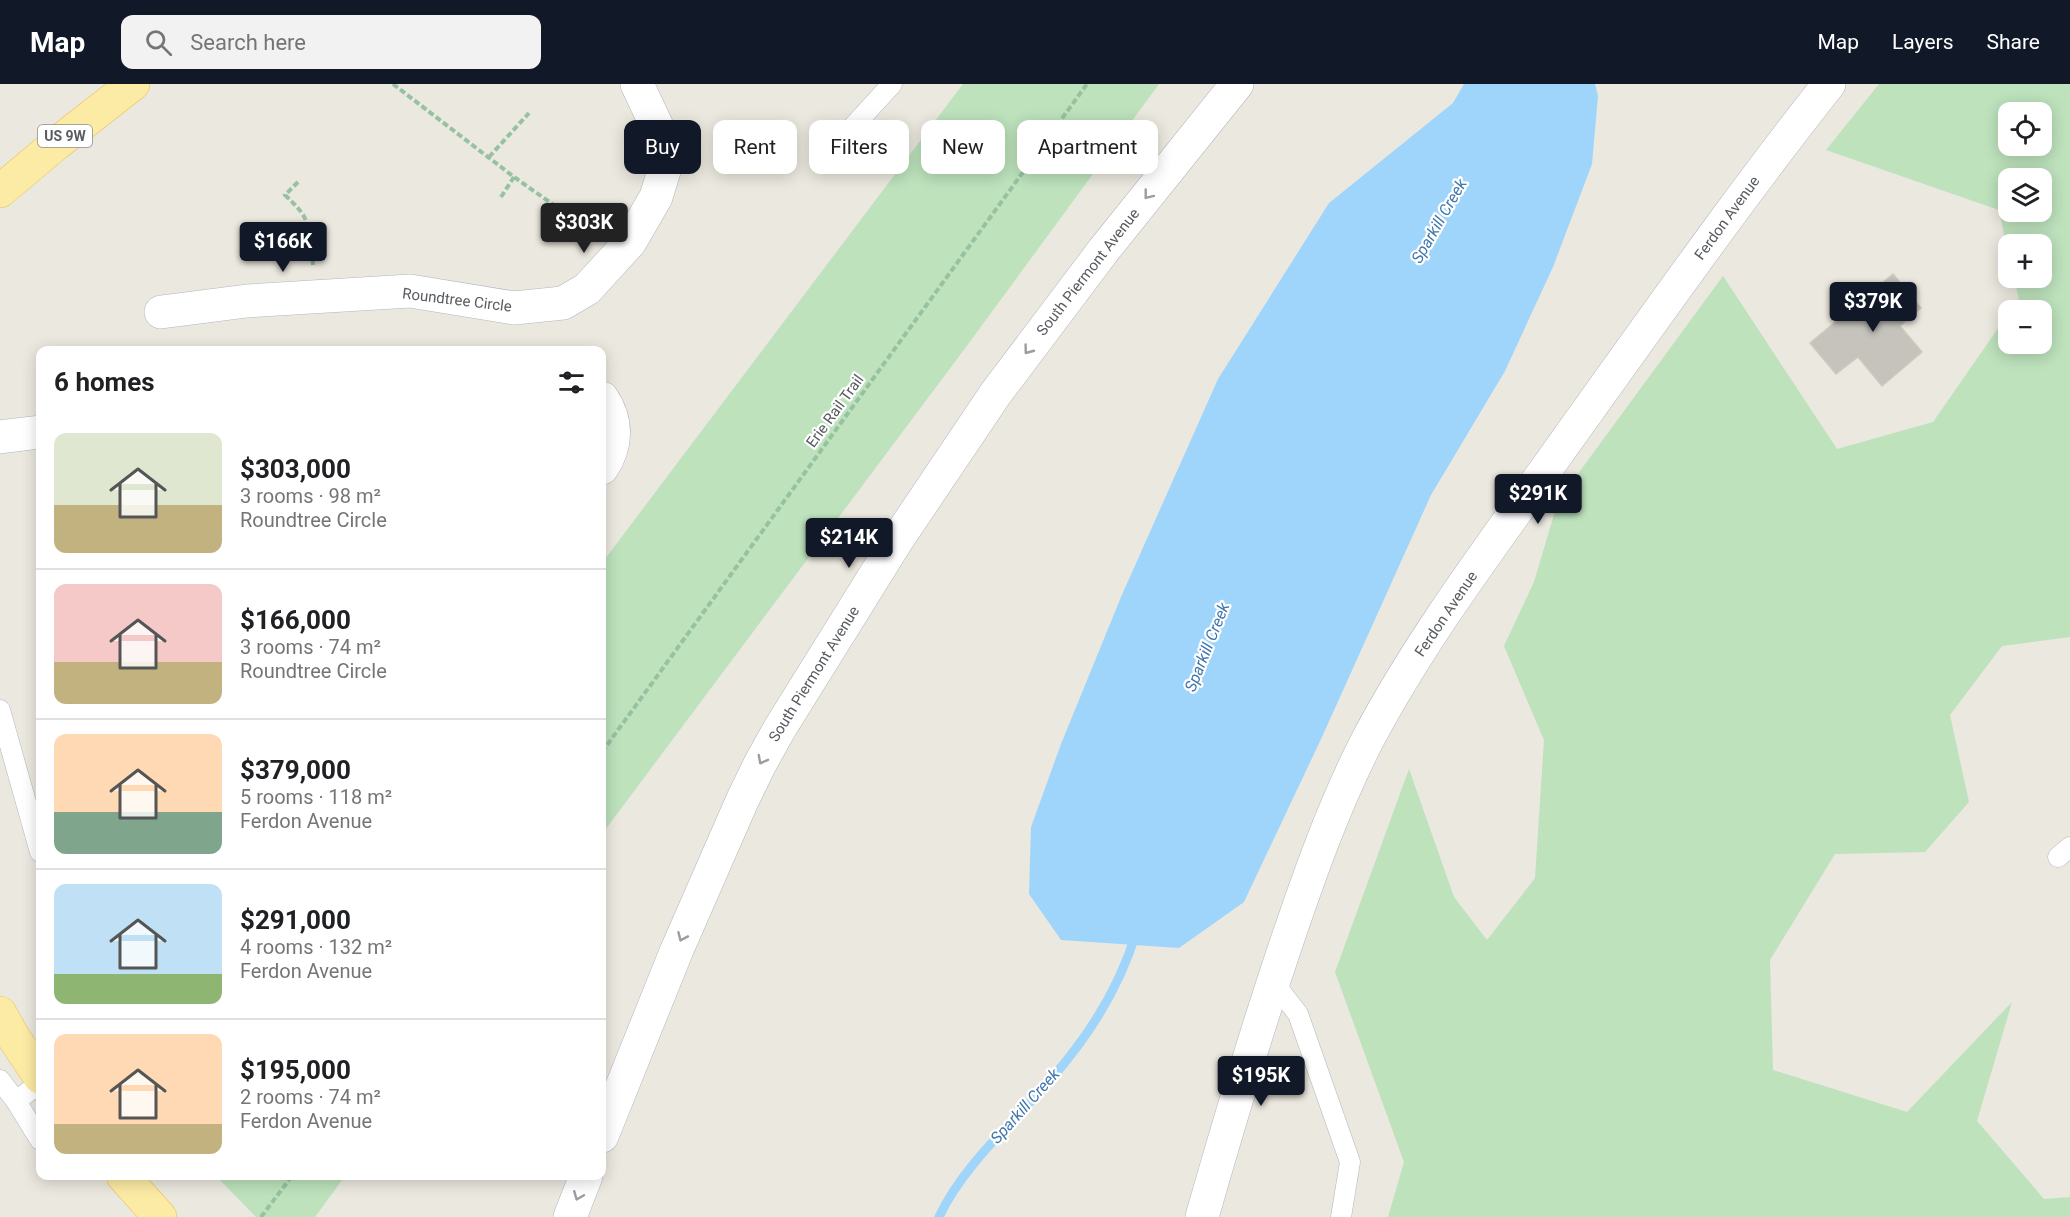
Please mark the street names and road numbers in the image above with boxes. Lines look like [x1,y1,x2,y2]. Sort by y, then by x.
road number: US 9W [38,125,92,147]
street label: Ferdon Avenue [1691,173,1763,263]
street label: South Piermont Avenue [1033,205,1143,339]
street label: Roundtree Circle [401,284,513,316]
street label: Erie Rail Trail [803,371,867,451]
street label: Ferdon Avenue [1411,568,1481,660]
street label: South Piermont Avenue [765,603,863,745]

